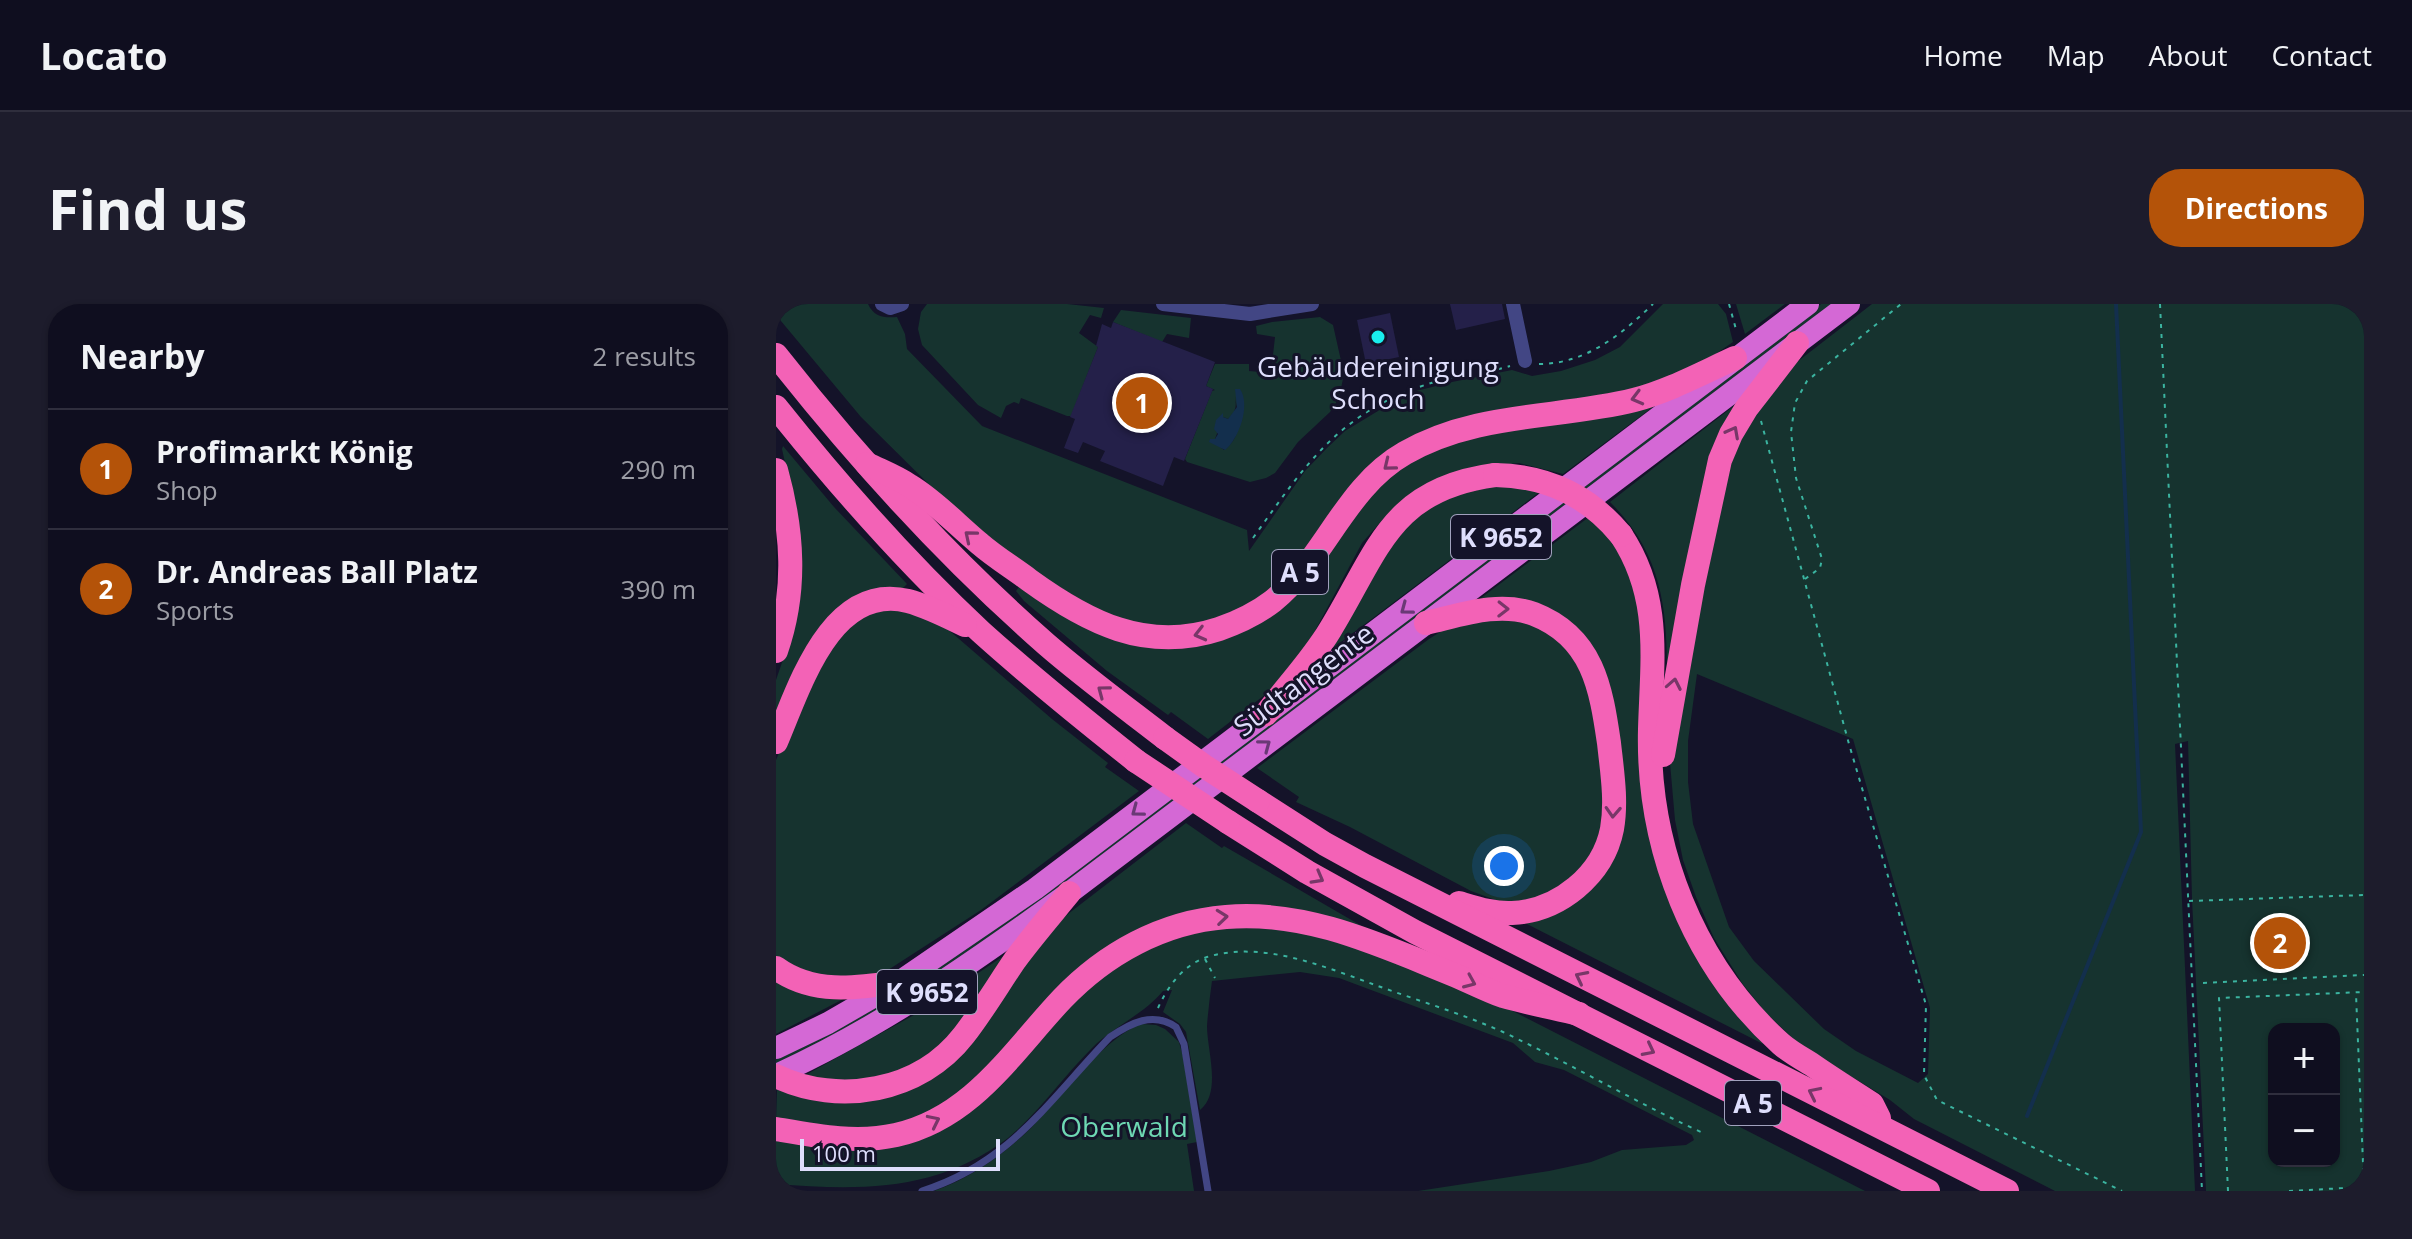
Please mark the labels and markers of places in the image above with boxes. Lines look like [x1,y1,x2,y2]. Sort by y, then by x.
marker: Gebäudereinigung Schoch [1369,328,1387,346]
place label: Gebäudereinigung Schoch [1257,347,1499,417]
pin: 1 [1116,373,1168,433]
pin: 2 [2254,913,2306,973]

